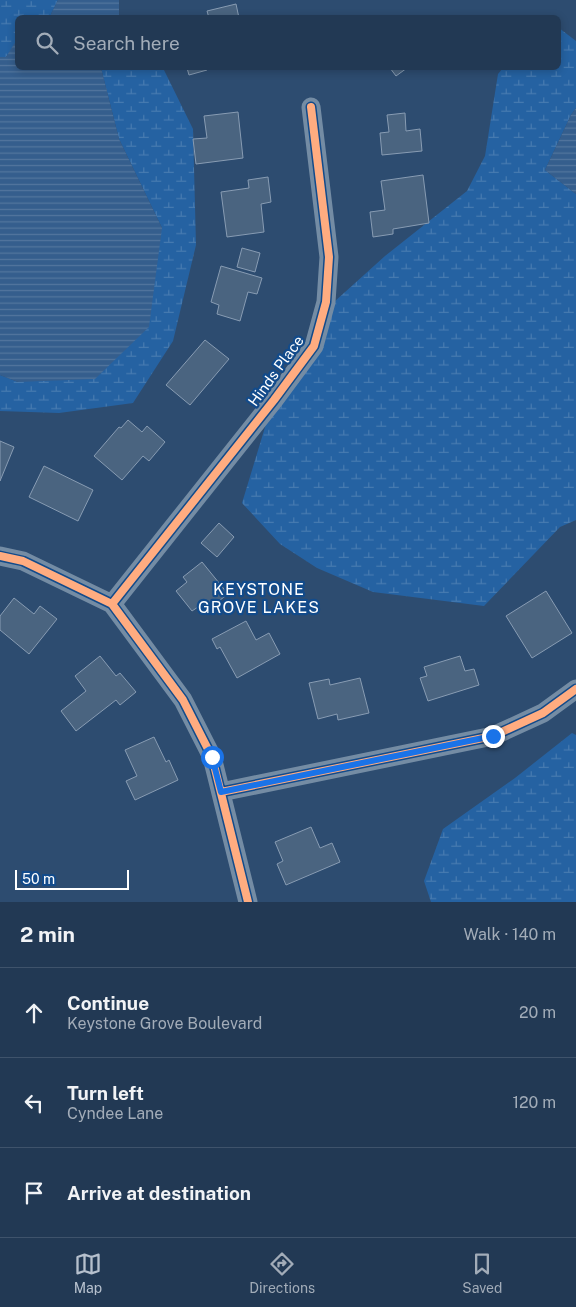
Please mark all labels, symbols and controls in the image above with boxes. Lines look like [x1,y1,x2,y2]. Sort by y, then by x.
search box [15,15,561,70]
icon: search [33,29,61,57]
text: Search here [73,32,180,54]
street label: Hinds Place [244,332,307,409]
district label: KEYSTONE GROVE LAKES [198,580,320,617]
route end [482,725,505,748]
route start [201,746,224,769]
scale bar [15,867,129,890]
text: 50 m [22,871,55,887]
text: 2 min [20,922,75,947]
text: Walk · 140 m [463,925,556,944]
text: Continue [67,992,149,1014]
icon: ahead [20,999,48,1027]
text: 20 m [519,1003,556,1022]
text: Keystone Grove Boulevard [67,1014,262,1033]
text: Turn left [67,1082,144,1104]
icon: left [20,1089,48,1117]
text: 120 m [512,1093,556,1112]
text: Cyndee Lane [67,1104,163,1123]
icon: arrive [20,1179,48,1207]
text: Arrive at destination [67,1182,251,1204]
tab: Map [74,1250,102,1296]
tab: Directions [249,1250,315,1296]
tab: Saved [462,1250,502,1296]

